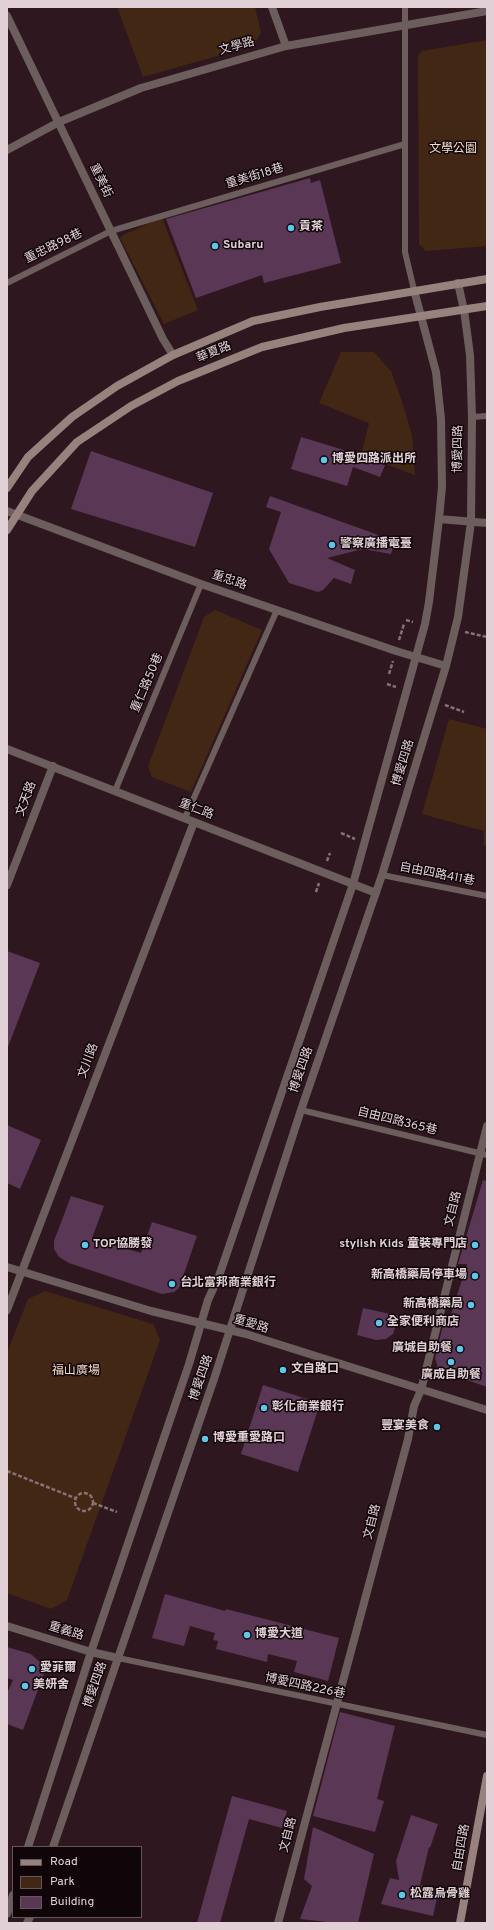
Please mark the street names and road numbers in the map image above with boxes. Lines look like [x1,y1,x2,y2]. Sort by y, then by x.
street label: 文學路 [218,35,256,59]
street label: 重美街18巷 [224,161,286,193]
street label: 重美街 [86,162,114,200]
street label: 重忠路98巷 [23,227,85,267]
street label: 華夏路 [195,340,233,366]
street label: 博愛四路 [451,425,467,473]
street label: 重忠路 [210,568,248,594]
street label: 重仁路50巷 [129,651,167,715]
street label: 博愛四路 [390,738,418,788]
street label: 文天路 [14,780,40,818]
street label: 重仁路 [177,797,215,823]
street label: 自由四路411巷 [398,861,476,889]
street label: 文川路 [76,1042,102,1080]
street label: 博愛四路 [287,1045,317,1095]
street label: 自由四路365巷 [356,1105,438,1139]
street label: 文自路 [443,1190,465,1228]
street label: 重愛路 [232,1313,270,1337]
street label: 博愛四路 [187,1353,217,1403]
street label: 文自路 [361,1503,385,1541]
street label: 重義路 [47,1620,85,1644]
street label: 博愛四路 [81,1660,111,1710]
street label: 博愛四路226巷 [263,1671,347,1703]
street label: 文自路 [277,1816,301,1854]
street label: 自由四路 [451,1823,473,1873]

